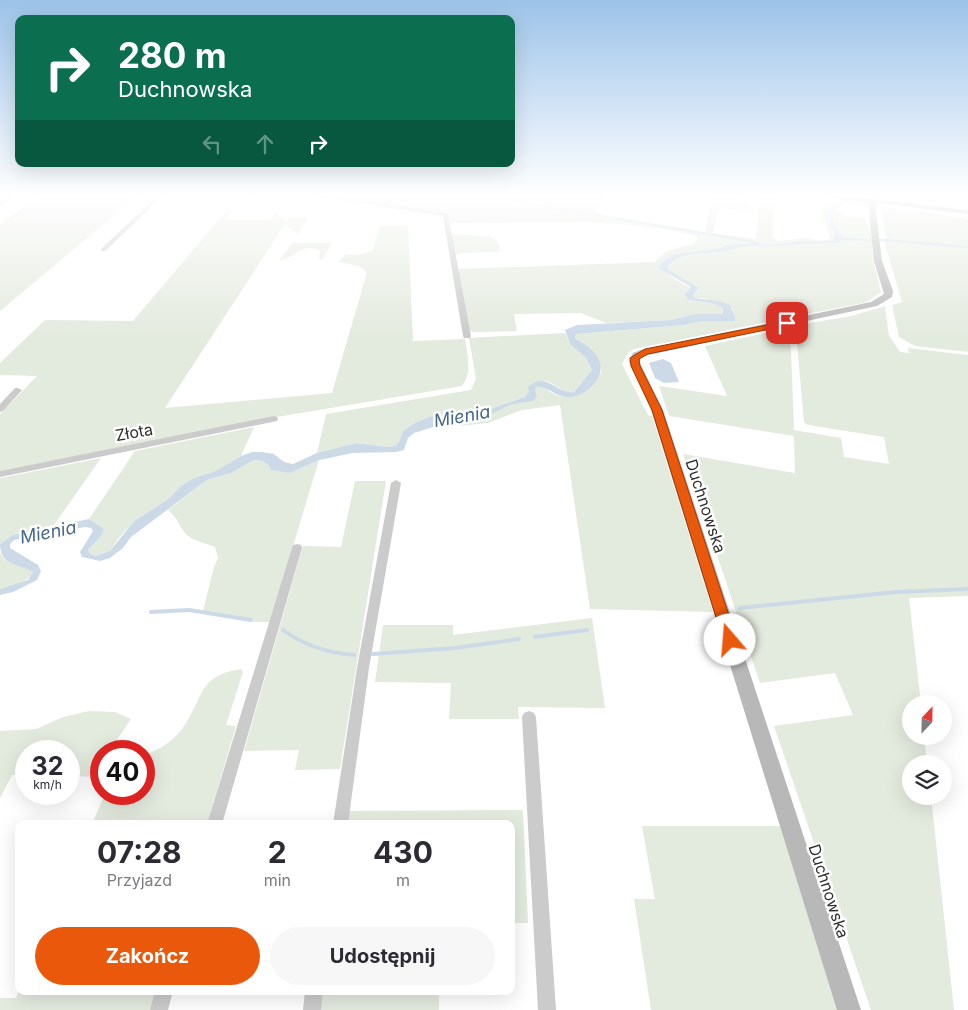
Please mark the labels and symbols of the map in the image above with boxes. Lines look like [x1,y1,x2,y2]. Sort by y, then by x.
pin [766,302,808,344]
water label: Mienia [432,401,492,431]
street label: Złota [114,419,154,445]
street label: Duchnowska [681,456,731,556]
water label: Mienia [18,516,78,548]
position arrow [703,613,755,665]
north arrow [902,695,952,745]
speed limit sign: 40 [90,740,155,805]
street label: Duchnowska [804,841,854,941]

